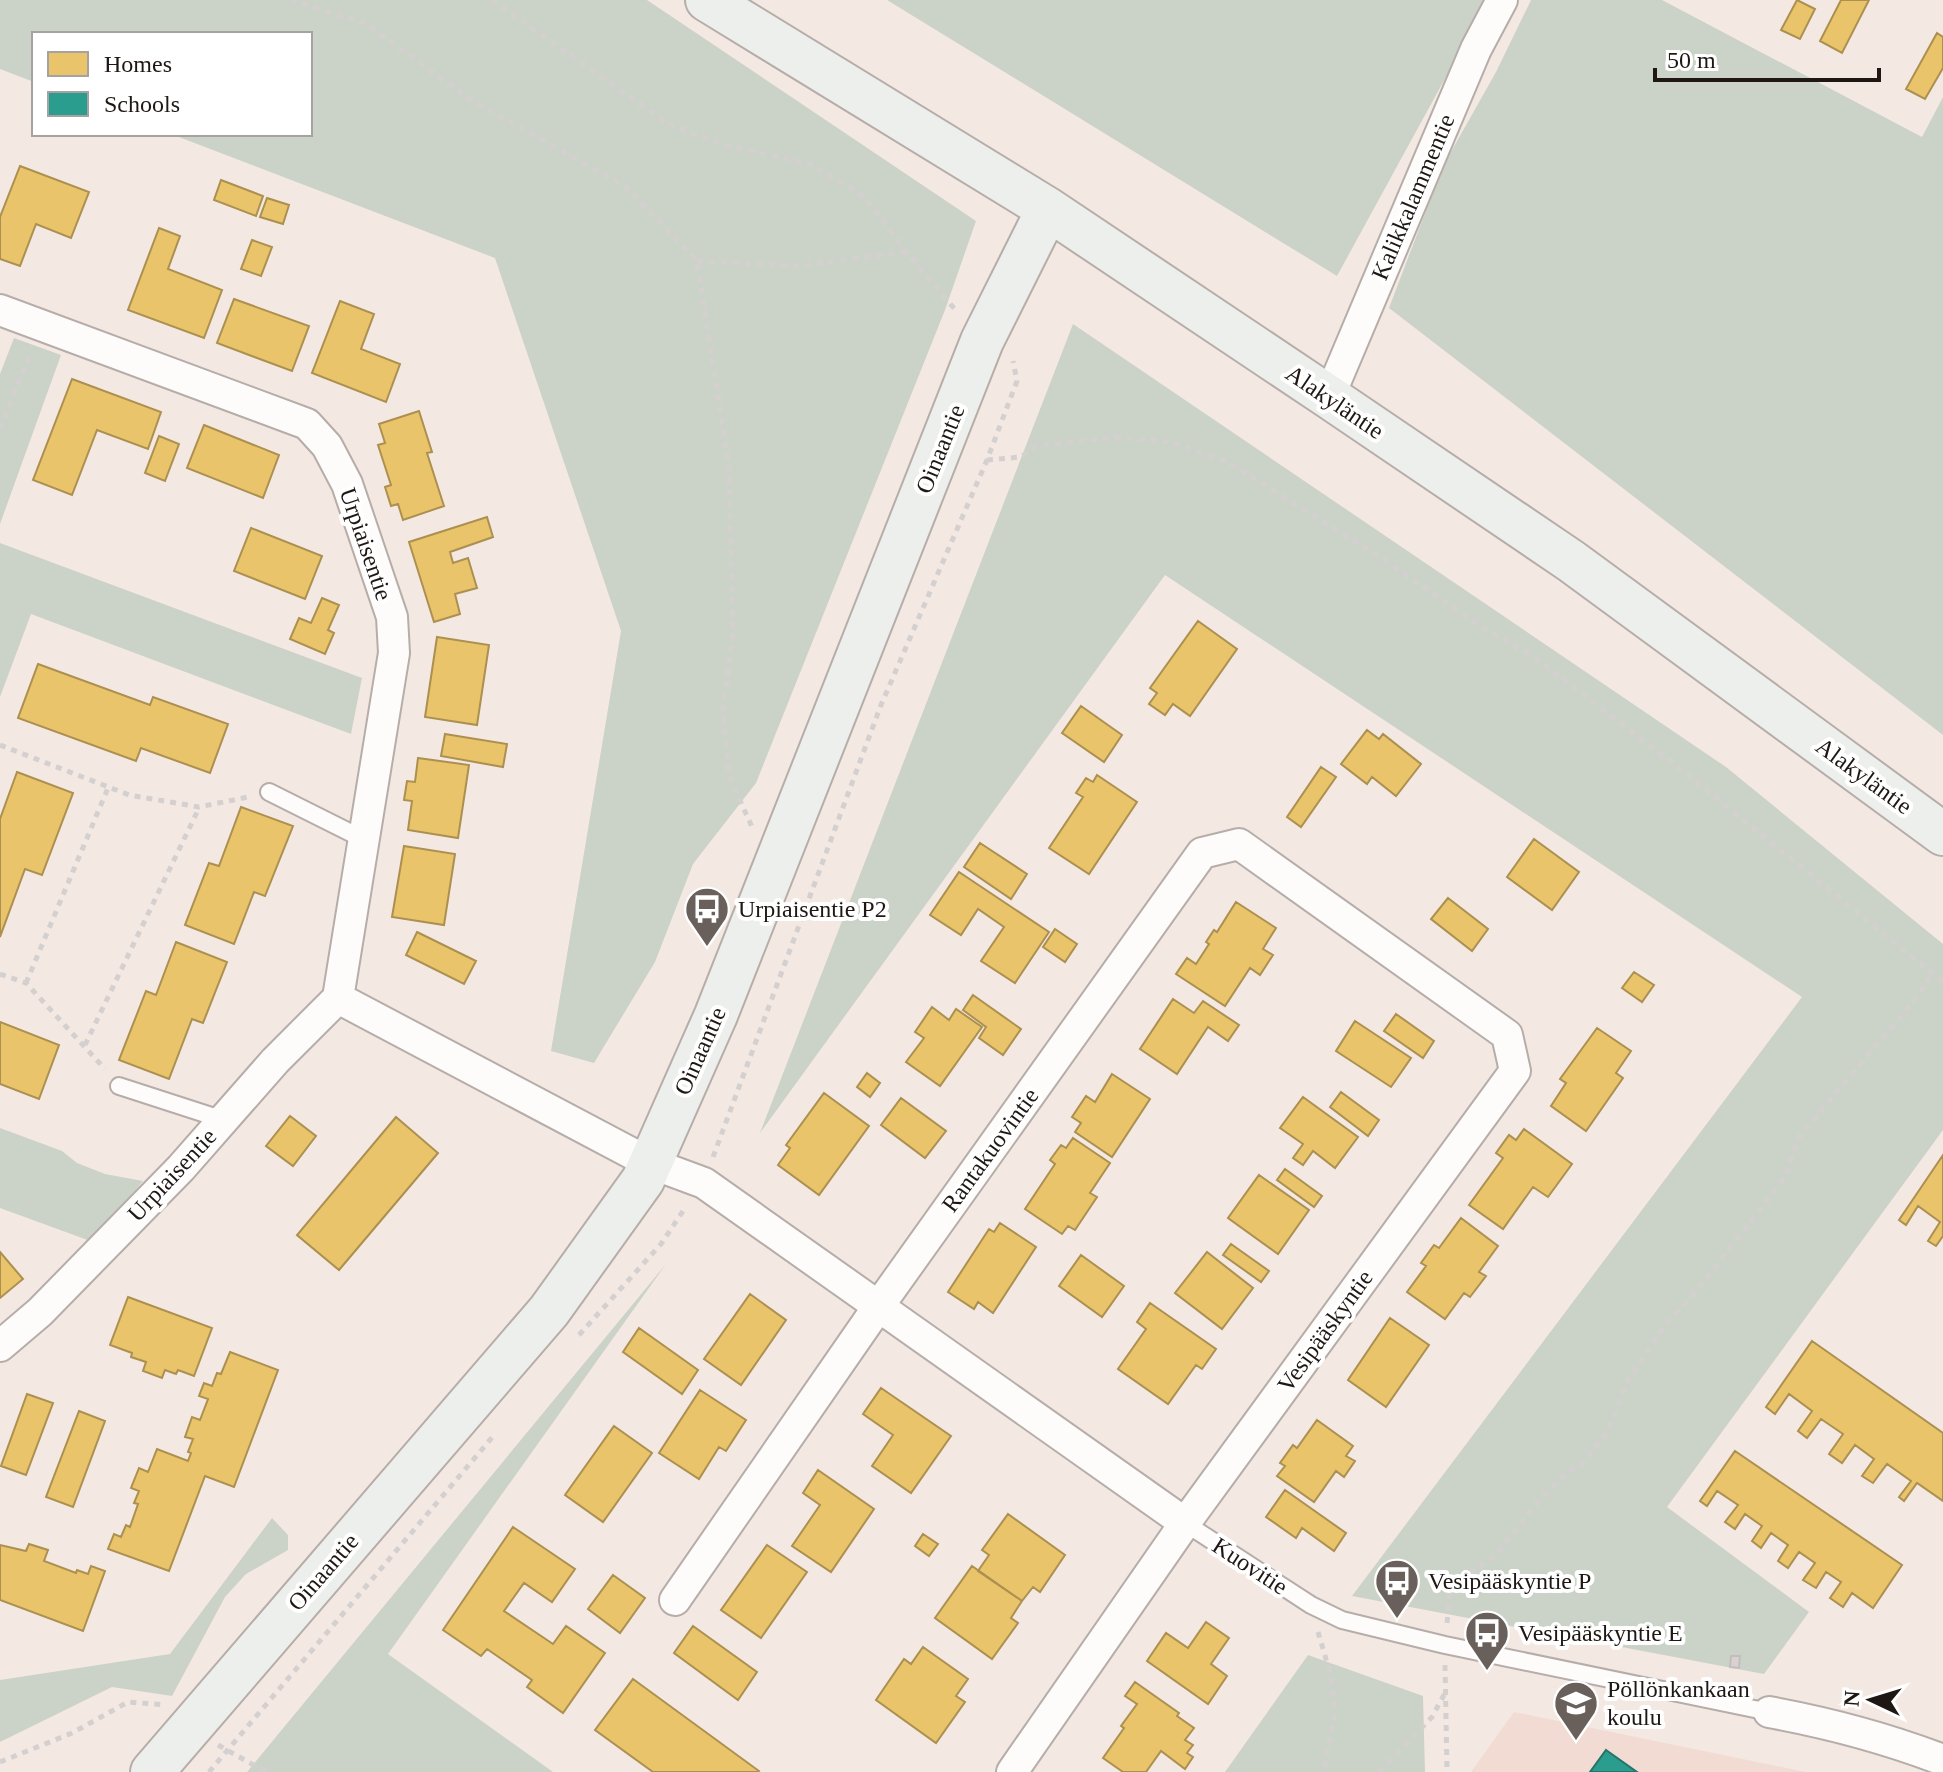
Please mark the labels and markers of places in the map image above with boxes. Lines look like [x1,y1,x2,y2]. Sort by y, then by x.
bus stop icon: Urpiaisentie P2 [683,885,731,948]
place label: Urpiaisentie P2 [738,896,887,922]
bus stop icon: Vesipääskyntie P [1373,1557,1421,1620]
place label: Vesipääskyntie P [1428,1568,1591,1594]
bus stop icon: Vesipääskyntie E [1463,1609,1511,1672]
place label: Vesipääskyntie E [1518,1620,1683,1646]
place label: Pöllönkankaan koulu [1607,1676,1750,1730]
school or university icon: Pöllönkankaan koulu [1552,1679,1600,1742]

